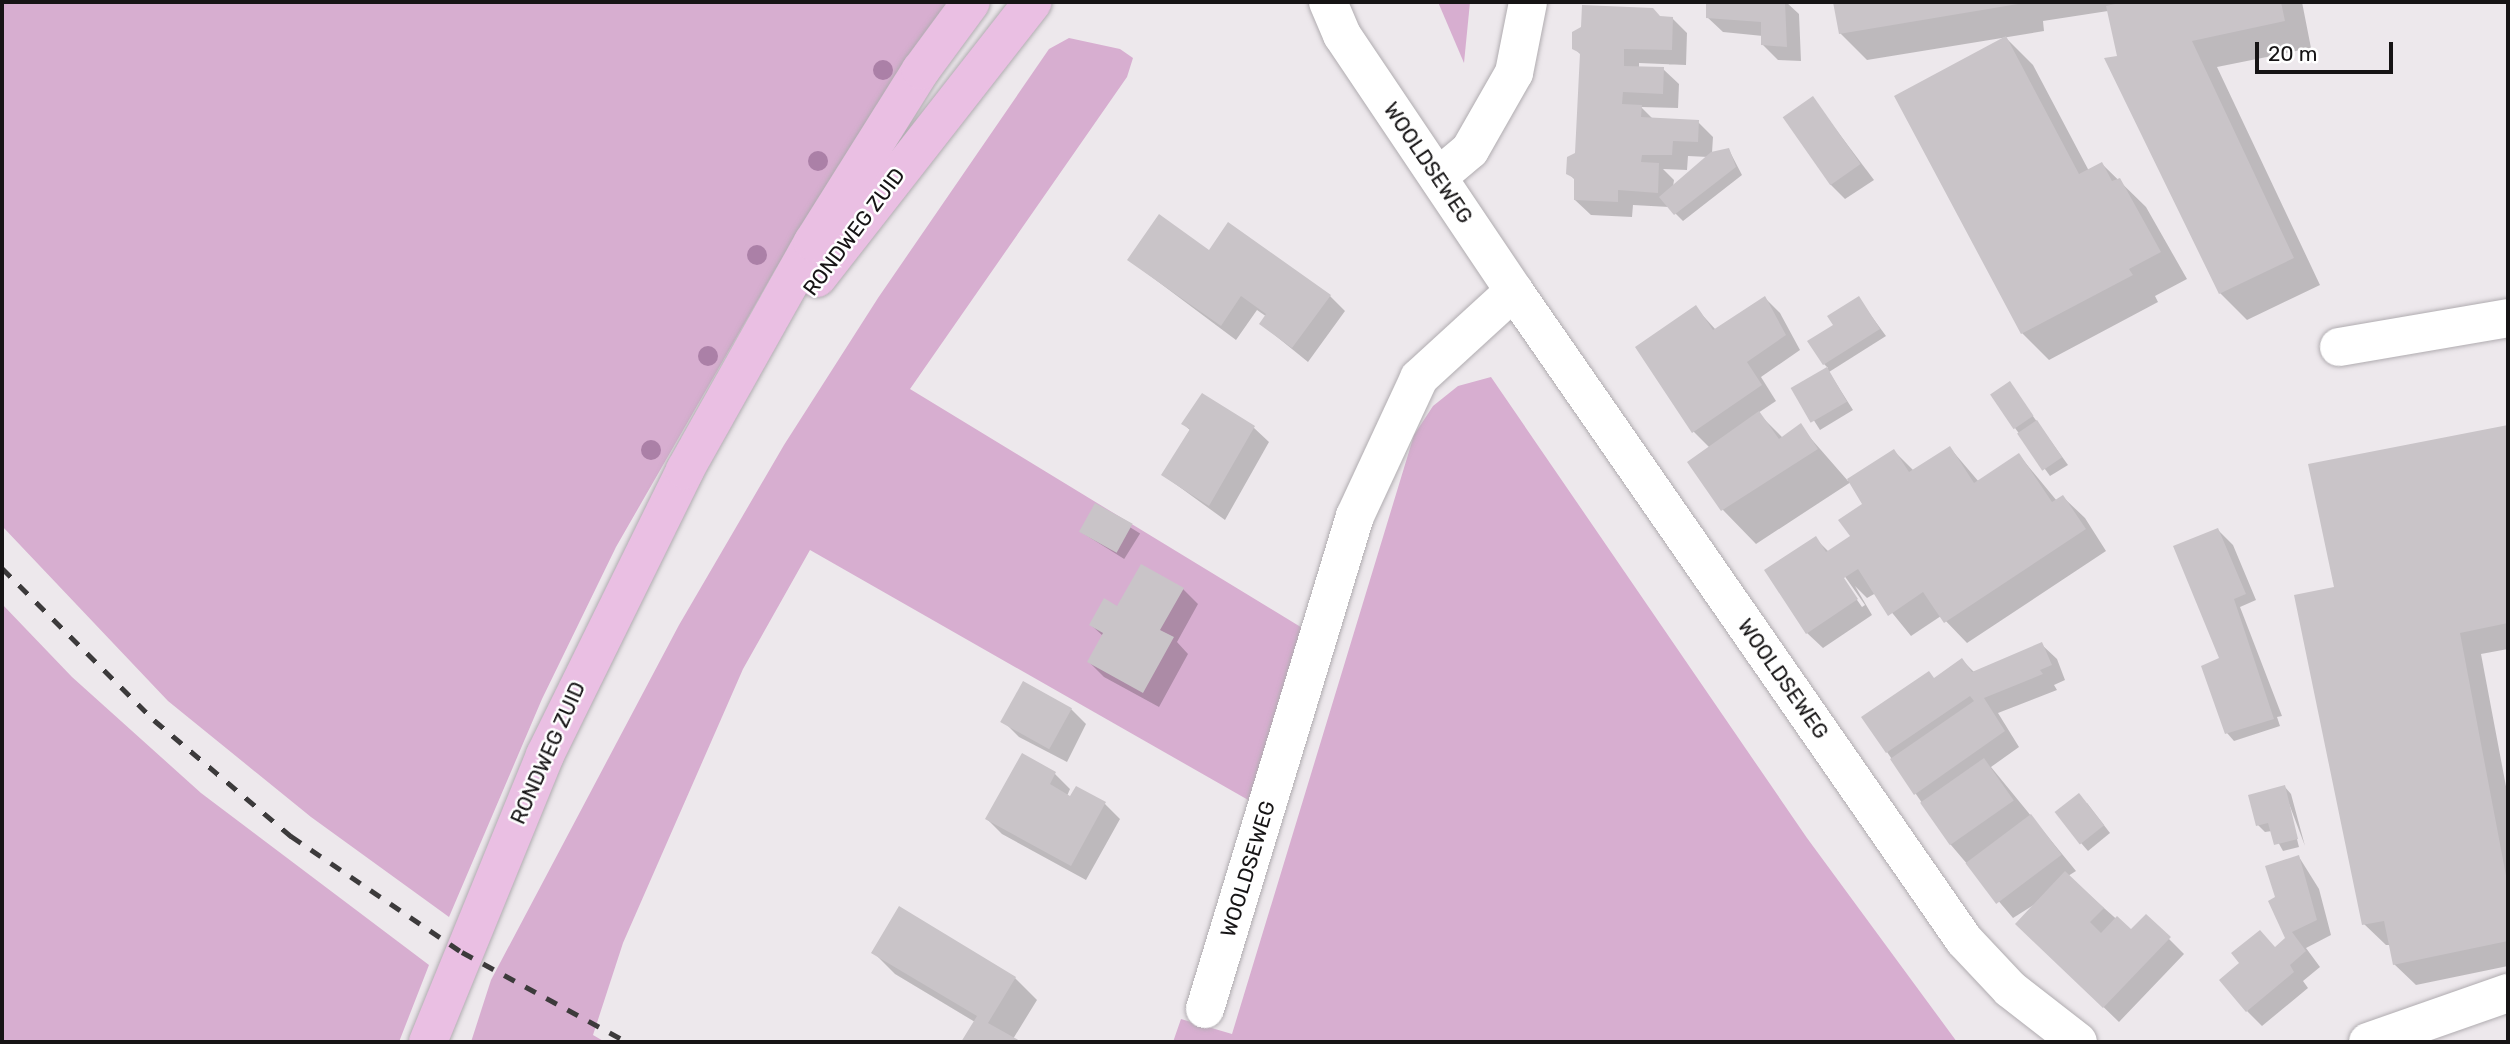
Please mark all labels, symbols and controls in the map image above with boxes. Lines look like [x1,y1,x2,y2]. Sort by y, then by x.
scale bar [2258,28,2396,72]
text: 20 m [2268,41,2317,66]
street label: WOOLDSEWEG [1378,98,1478,228]
street label: RONDWEG ZUID [798,163,910,301]
street label: WOOLDSEWEG [1732,614,1834,744]
street label: RONDWEG ZUID [505,678,591,828]
street label: WOOLDSEWEG [1215,798,1281,940]

